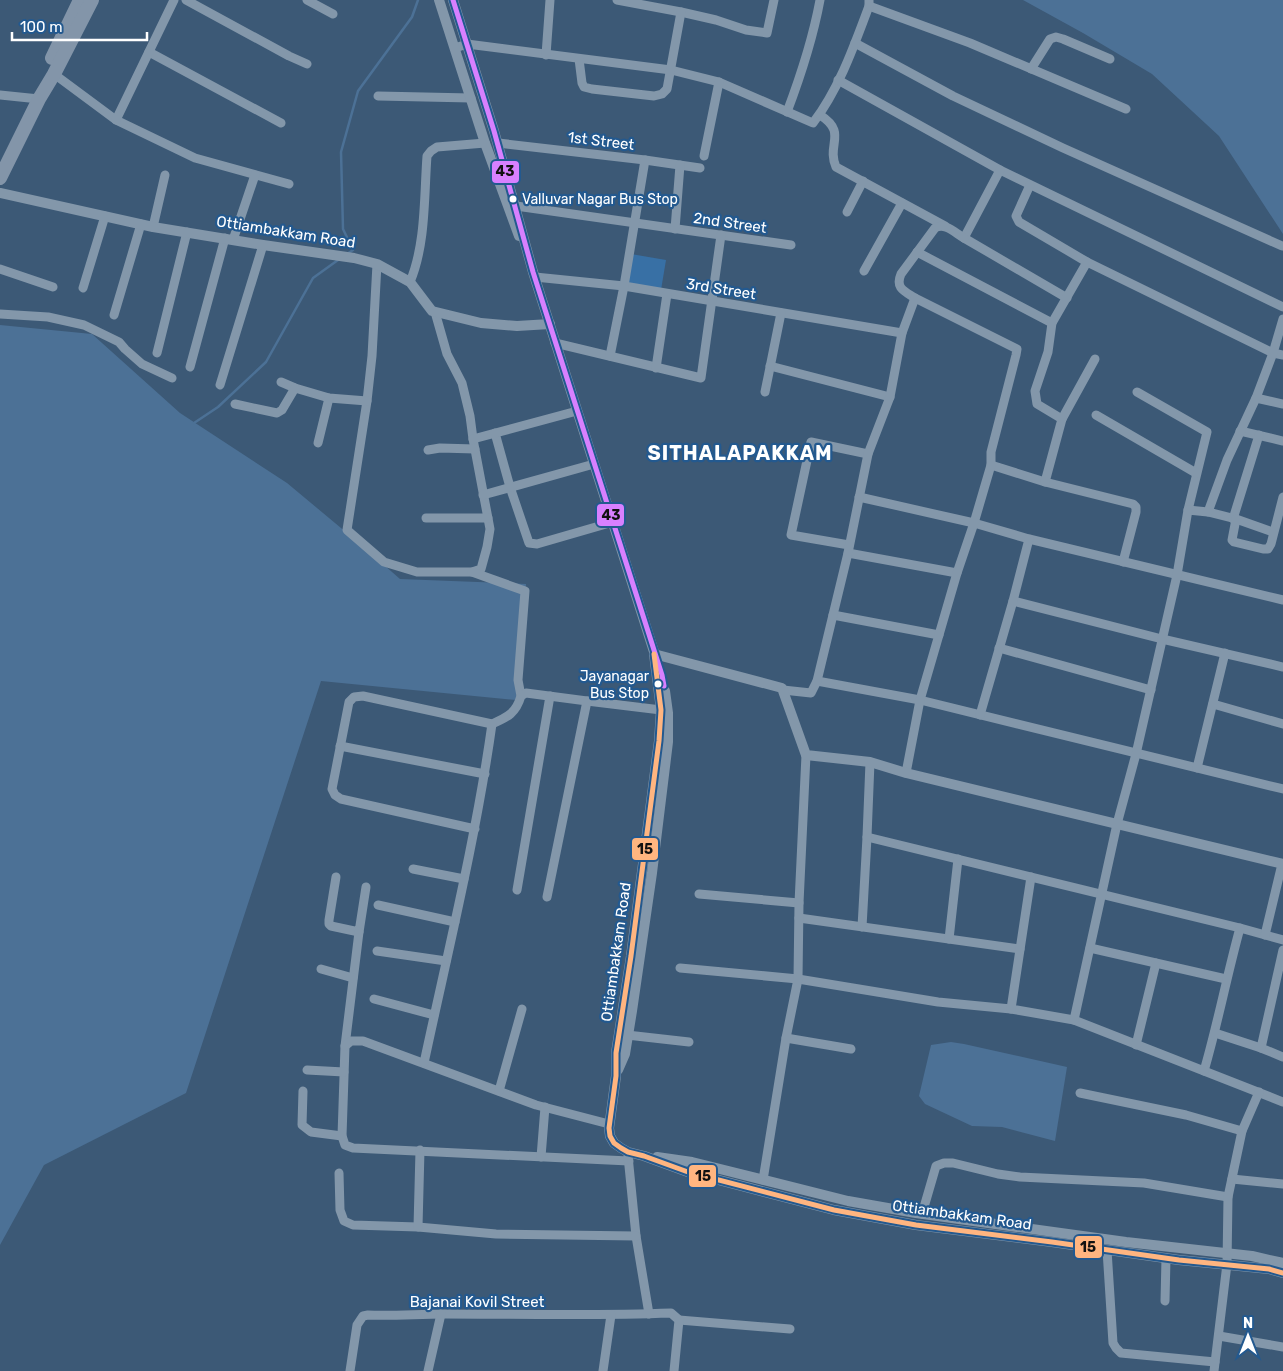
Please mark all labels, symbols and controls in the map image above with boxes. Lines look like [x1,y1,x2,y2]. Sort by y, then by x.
scale bar [12,10,148,42]
text: 100 m [20,18,62,36]
street label: 1st Street [567,128,635,154]
line badge: 43 [491,160,520,184]
text: 43 [496,163,514,180]
place label: Valluvar Nagar Bus Stop [522,191,678,208]
marker: Valluvar Nagar Bus Stop [508,194,518,204]
street label: 2nd Street [692,209,768,237]
street label: Ottiambakkam Road [215,212,357,252]
street label: 3rd Street [685,275,757,303]
district label: SITHALAPAKKAM [647,441,833,465]
line badge: 43 [596,503,625,527]
text: 43 [602,507,620,524]
place label: Jayanagar Bus Stop [580,668,650,702]
marker: Jayanagar Bus Stop [653,679,663,689]
line badge: 15 [631,837,659,861]
text: 15 [637,841,653,858]
street label: Ottiambakkam Road [597,881,635,1023]
line badge: 15 [688,1164,717,1188]
text: 15 [695,1168,711,1185]
street label: Ottiambakkam Road [891,1196,1033,1234]
line badge: 15 [1074,1235,1103,1259]
text: 15 [1080,1239,1096,1256]
street label: Bajanai Kovil Street [410,1293,545,1311]
north arrow [1223,1311,1273,1361]
text: N [1243,1315,1253,1332]

